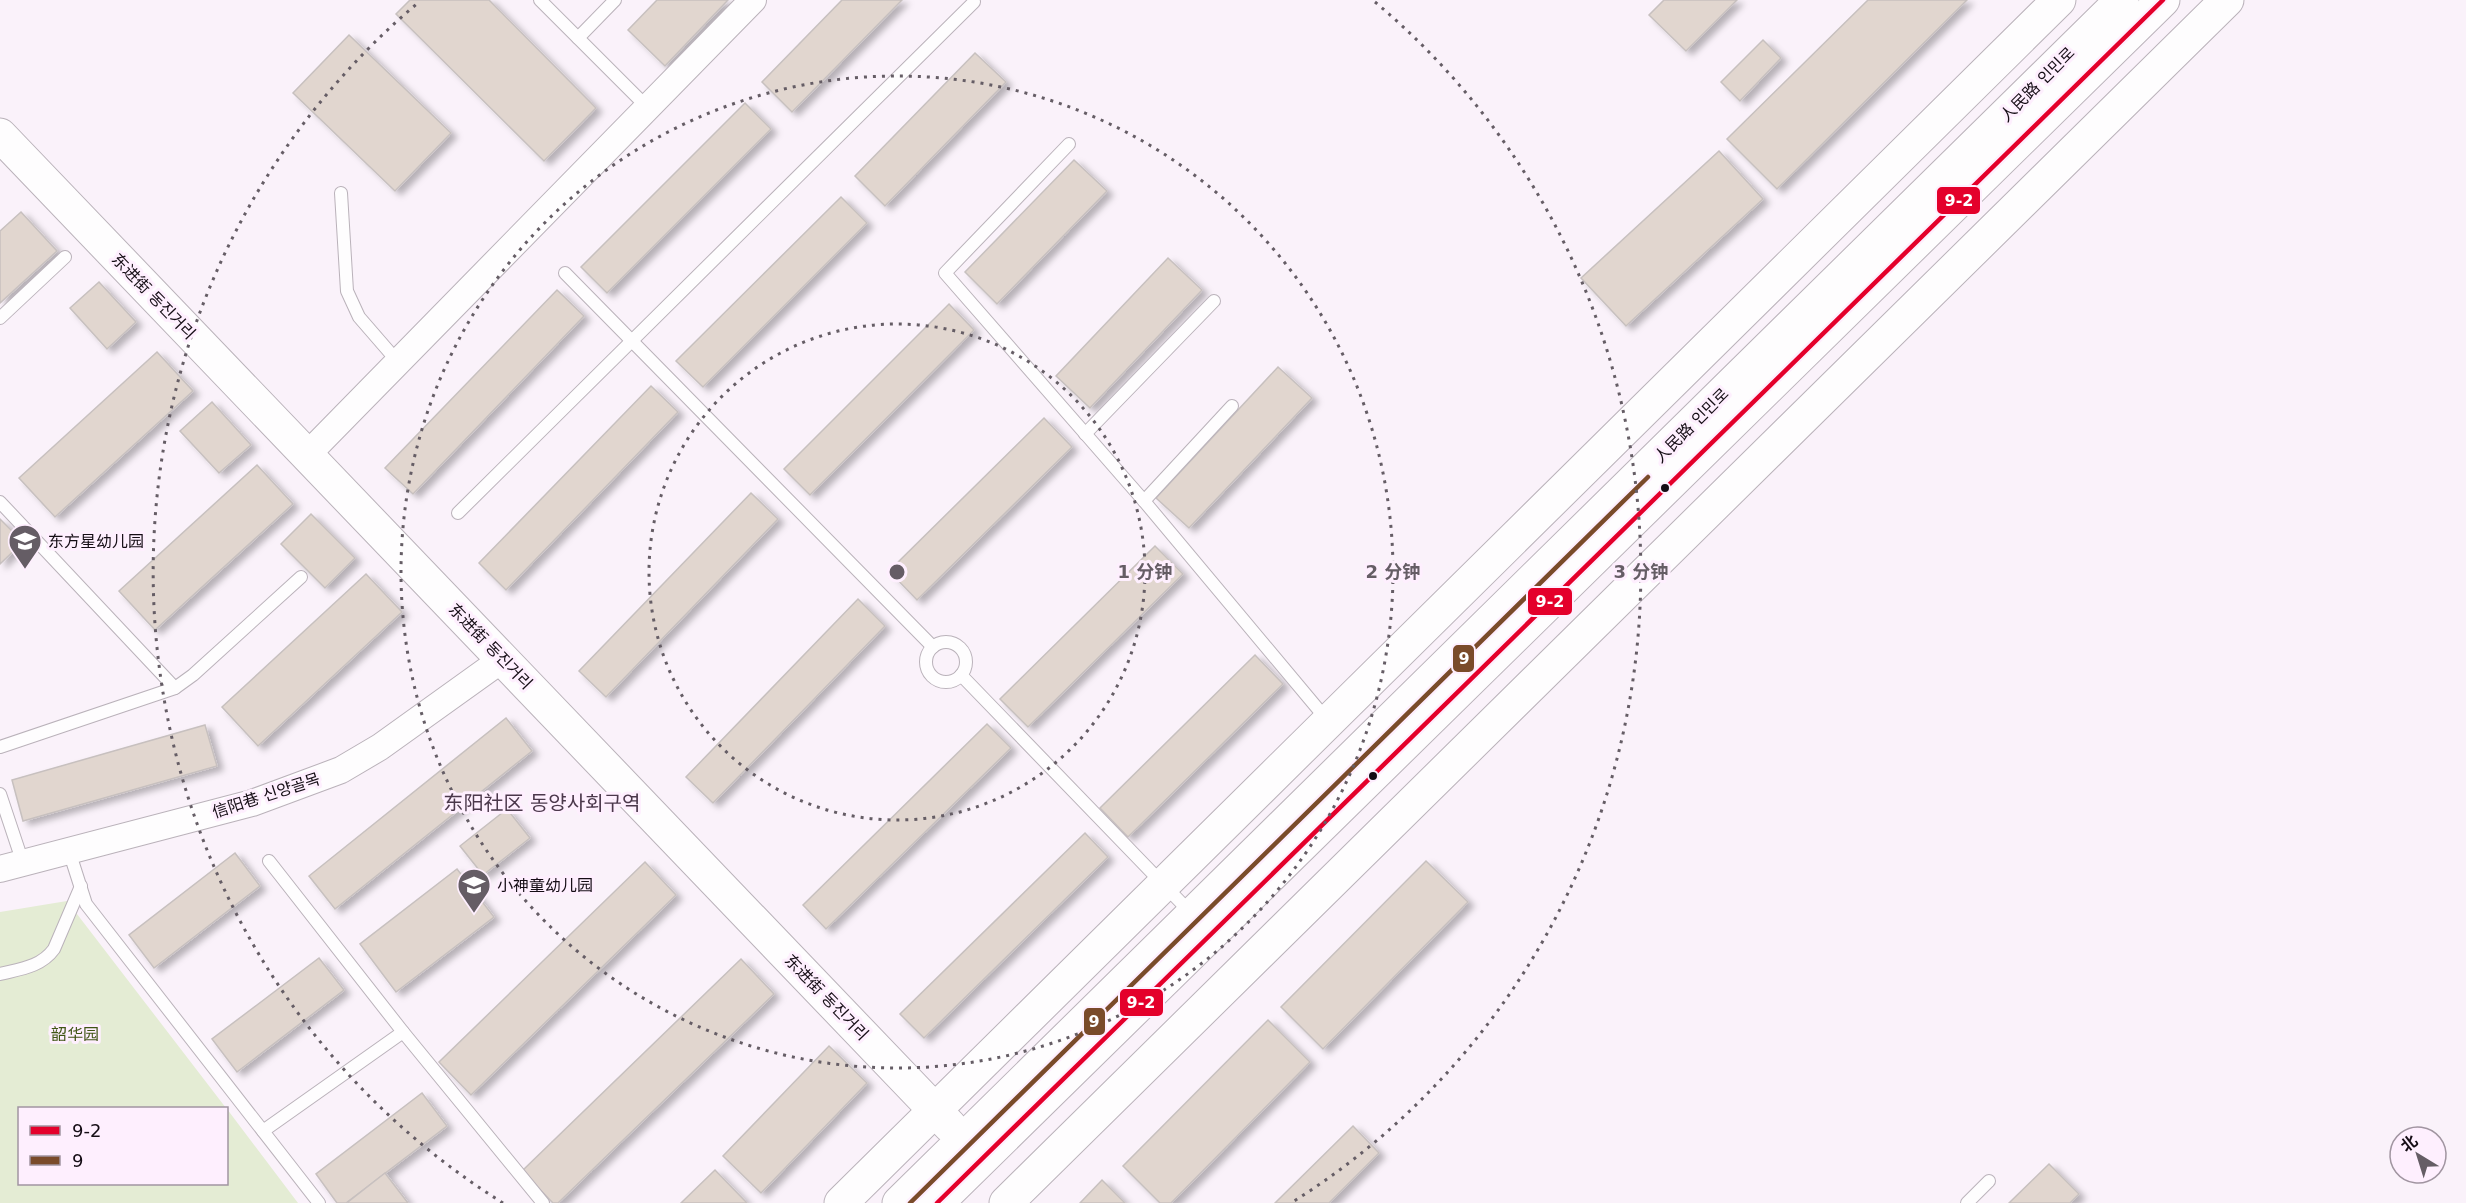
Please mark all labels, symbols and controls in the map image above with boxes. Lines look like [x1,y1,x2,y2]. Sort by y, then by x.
street label: 人民路 인민로 [1996,43,2079,125]
line badge: 9-2 [1936,186,1981,215]
text: 9-2 [1945,191,1973,210]
street label: 东进街 동진거리 [108,249,199,343]
street label: 人民路 인민로 [1650,384,1733,466]
unlabelled marker [1659,482,1671,494]
school or university icon: 东方星幼儿园 [7,523,43,570]
place label: 东方星幼儿园 [48,532,144,551]
text: 1 分钟 [1118,561,1172,582]
text: 2 分钟 [1366,561,1420,582]
text: 3 分钟 [1614,561,1668,582]
centre of rings [887,562,907,582]
line badge: 9-2 [1527,587,1573,616]
text: 9-2 [1536,592,1564,611]
street label: 东进街 동진거리 [445,599,536,693]
line badge: 9 [1452,644,1475,673]
text: 9 [1458,649,1470,668]
street label: 信阳巷 신양골목 [210,769,323,822]
unlabelled marker [1367,770,1379,782]
district label: 东阳社区 동양사회구역 [444,791,640,815]
school or university icon: 小神童幼儿园 [456,867,492,914]
place label: 小神童幼儿园 [497,876,593,895]
street label: 东进街 동진거리 [781,950,872,1044]
line badge: 9-2 [1119,988,1164,1017]
text: 9-2 [1127,993,1155,1012]
line badge: 9 [1083,1007,1106,1036]
text: 9 [1088,1012,1100,1031]
park label: 韶华园 [51,1025,99,1044]
legend [18,1107,228,1185]
text: 9-2 [72,1120,101,1141]
north arrow [2388,1125,2448,1185]
text: 北 [2397,1131,2421,1156]
text: 9 [72,1150,83,1171]

